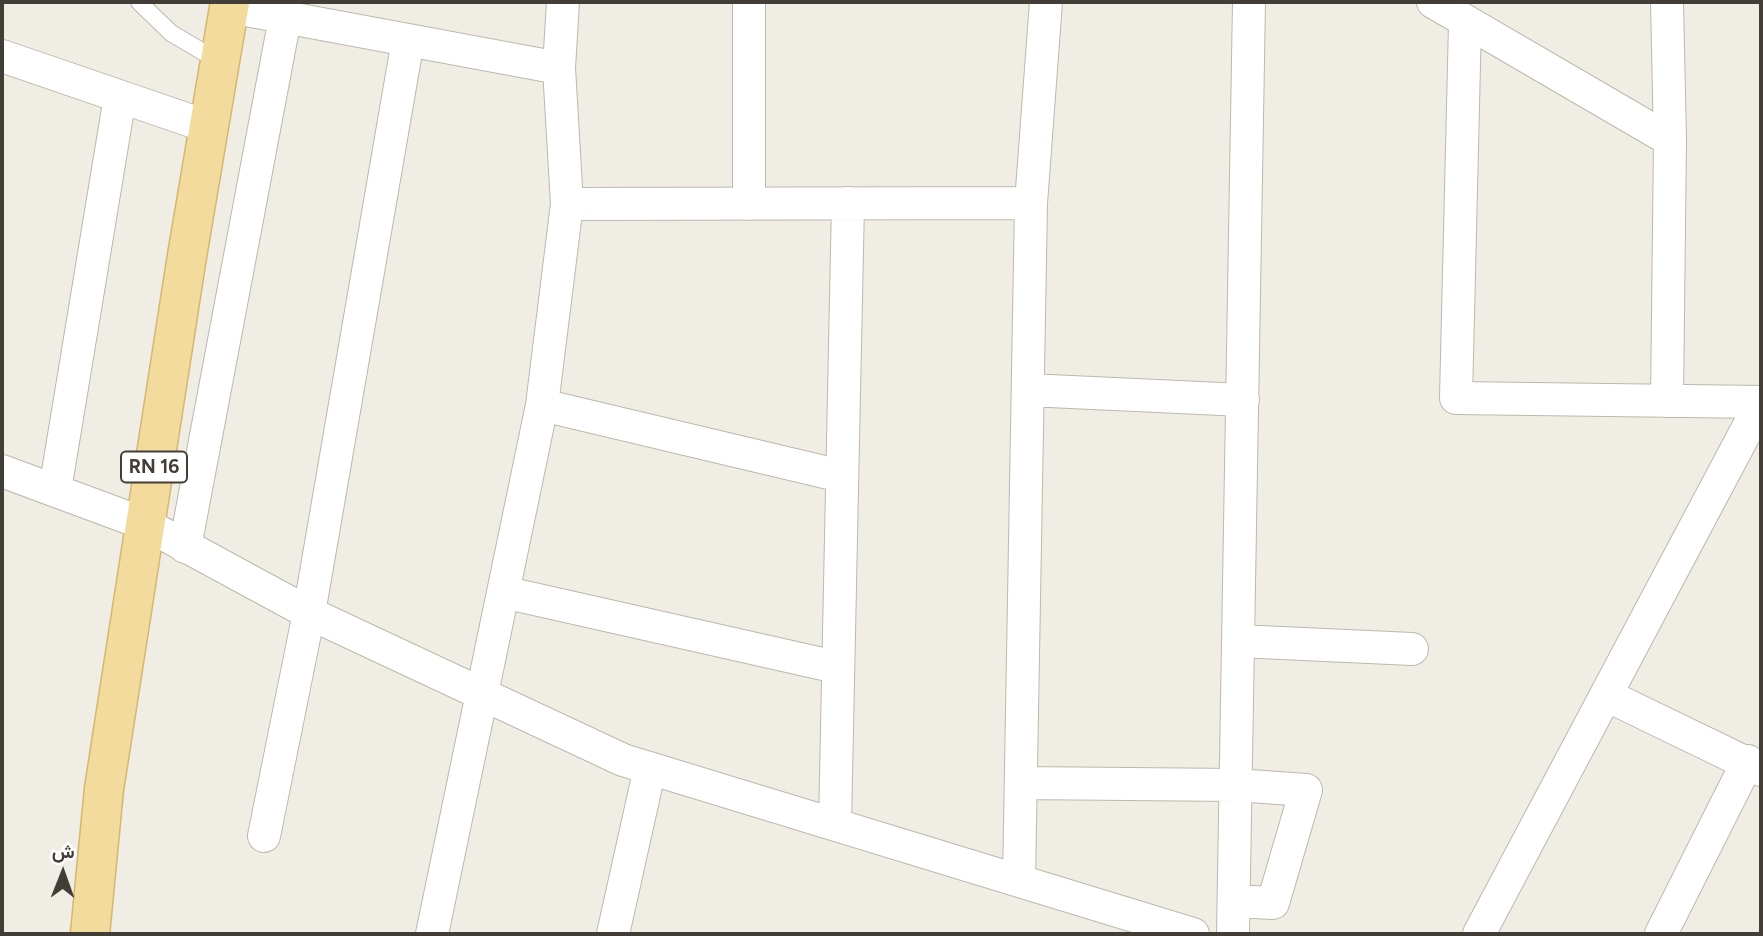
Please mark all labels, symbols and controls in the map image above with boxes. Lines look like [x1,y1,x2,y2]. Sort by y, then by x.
road number: RN 16 [121,452,187,482]
north arrow [28,838,98,908]
text: ش [52,840,75,863]

